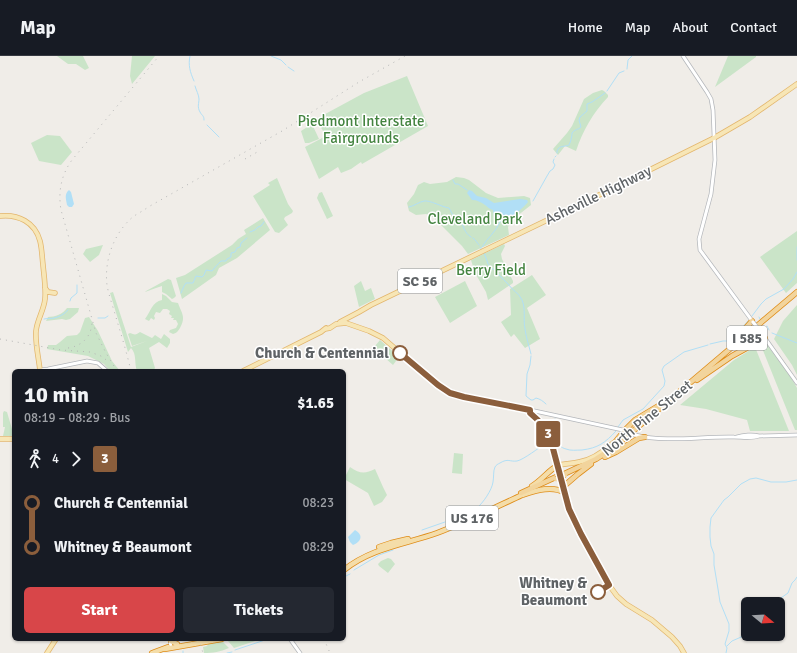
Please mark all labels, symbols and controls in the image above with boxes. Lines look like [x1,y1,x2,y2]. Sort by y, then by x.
text: Map [20,16,56,40]
text: Home [568,19,603,36]
text: Map [625,19,650,36]
text: About [672,19,708,36]
text: Contact [730,19,777,36]
park label: Piedmont Interstate Fairgrounds [297,112,425,147]
street label: Asheville Highway [542,161,654,229]
park label: Cleveland Park [427,210,523,228]
park label: Berry Field [456,261,526,279]
road number: SC 56 [398,269,442,293]
road number: I 585 [727,326,767,350]
place label: Church & Centennial [255,344,389,362]
marker: Church & Centennial [392,345,408,361]
street label: North Pine Street [598,376,696,460]
text: 10 min [24,381,89,408]
text: $1.65 [297,394,334,412]
text: 08:19 – 08:29 · Bus [24,410,130,426]
line badge: 3 [535,421,561,447]
text: 3 [544,425,552,442]
icon: walk [24,448,46,470]
icon: forward [65,448,87,470]
text: 3 [101,450,109,467]
text: 4 [52,451,59,467]
text: Church & Centennial [54,494,188,512]
text: 08:23 [302,495,334,511]
road number: US 176 [446,506,498,530]
text: Whitney & Beaumont [54,538,192,556]
text: 08:29 [302,539,334,555]
place label: Whitney & Beaumont [519,574,587,609]
marker: Whitney & Beaumont [590,584,606,600]
button: Start [24,587,175,633]
button: Tickets [183,587,334,633]
north arrow [741,597,785,641]
map controls [741,597,785,641]

